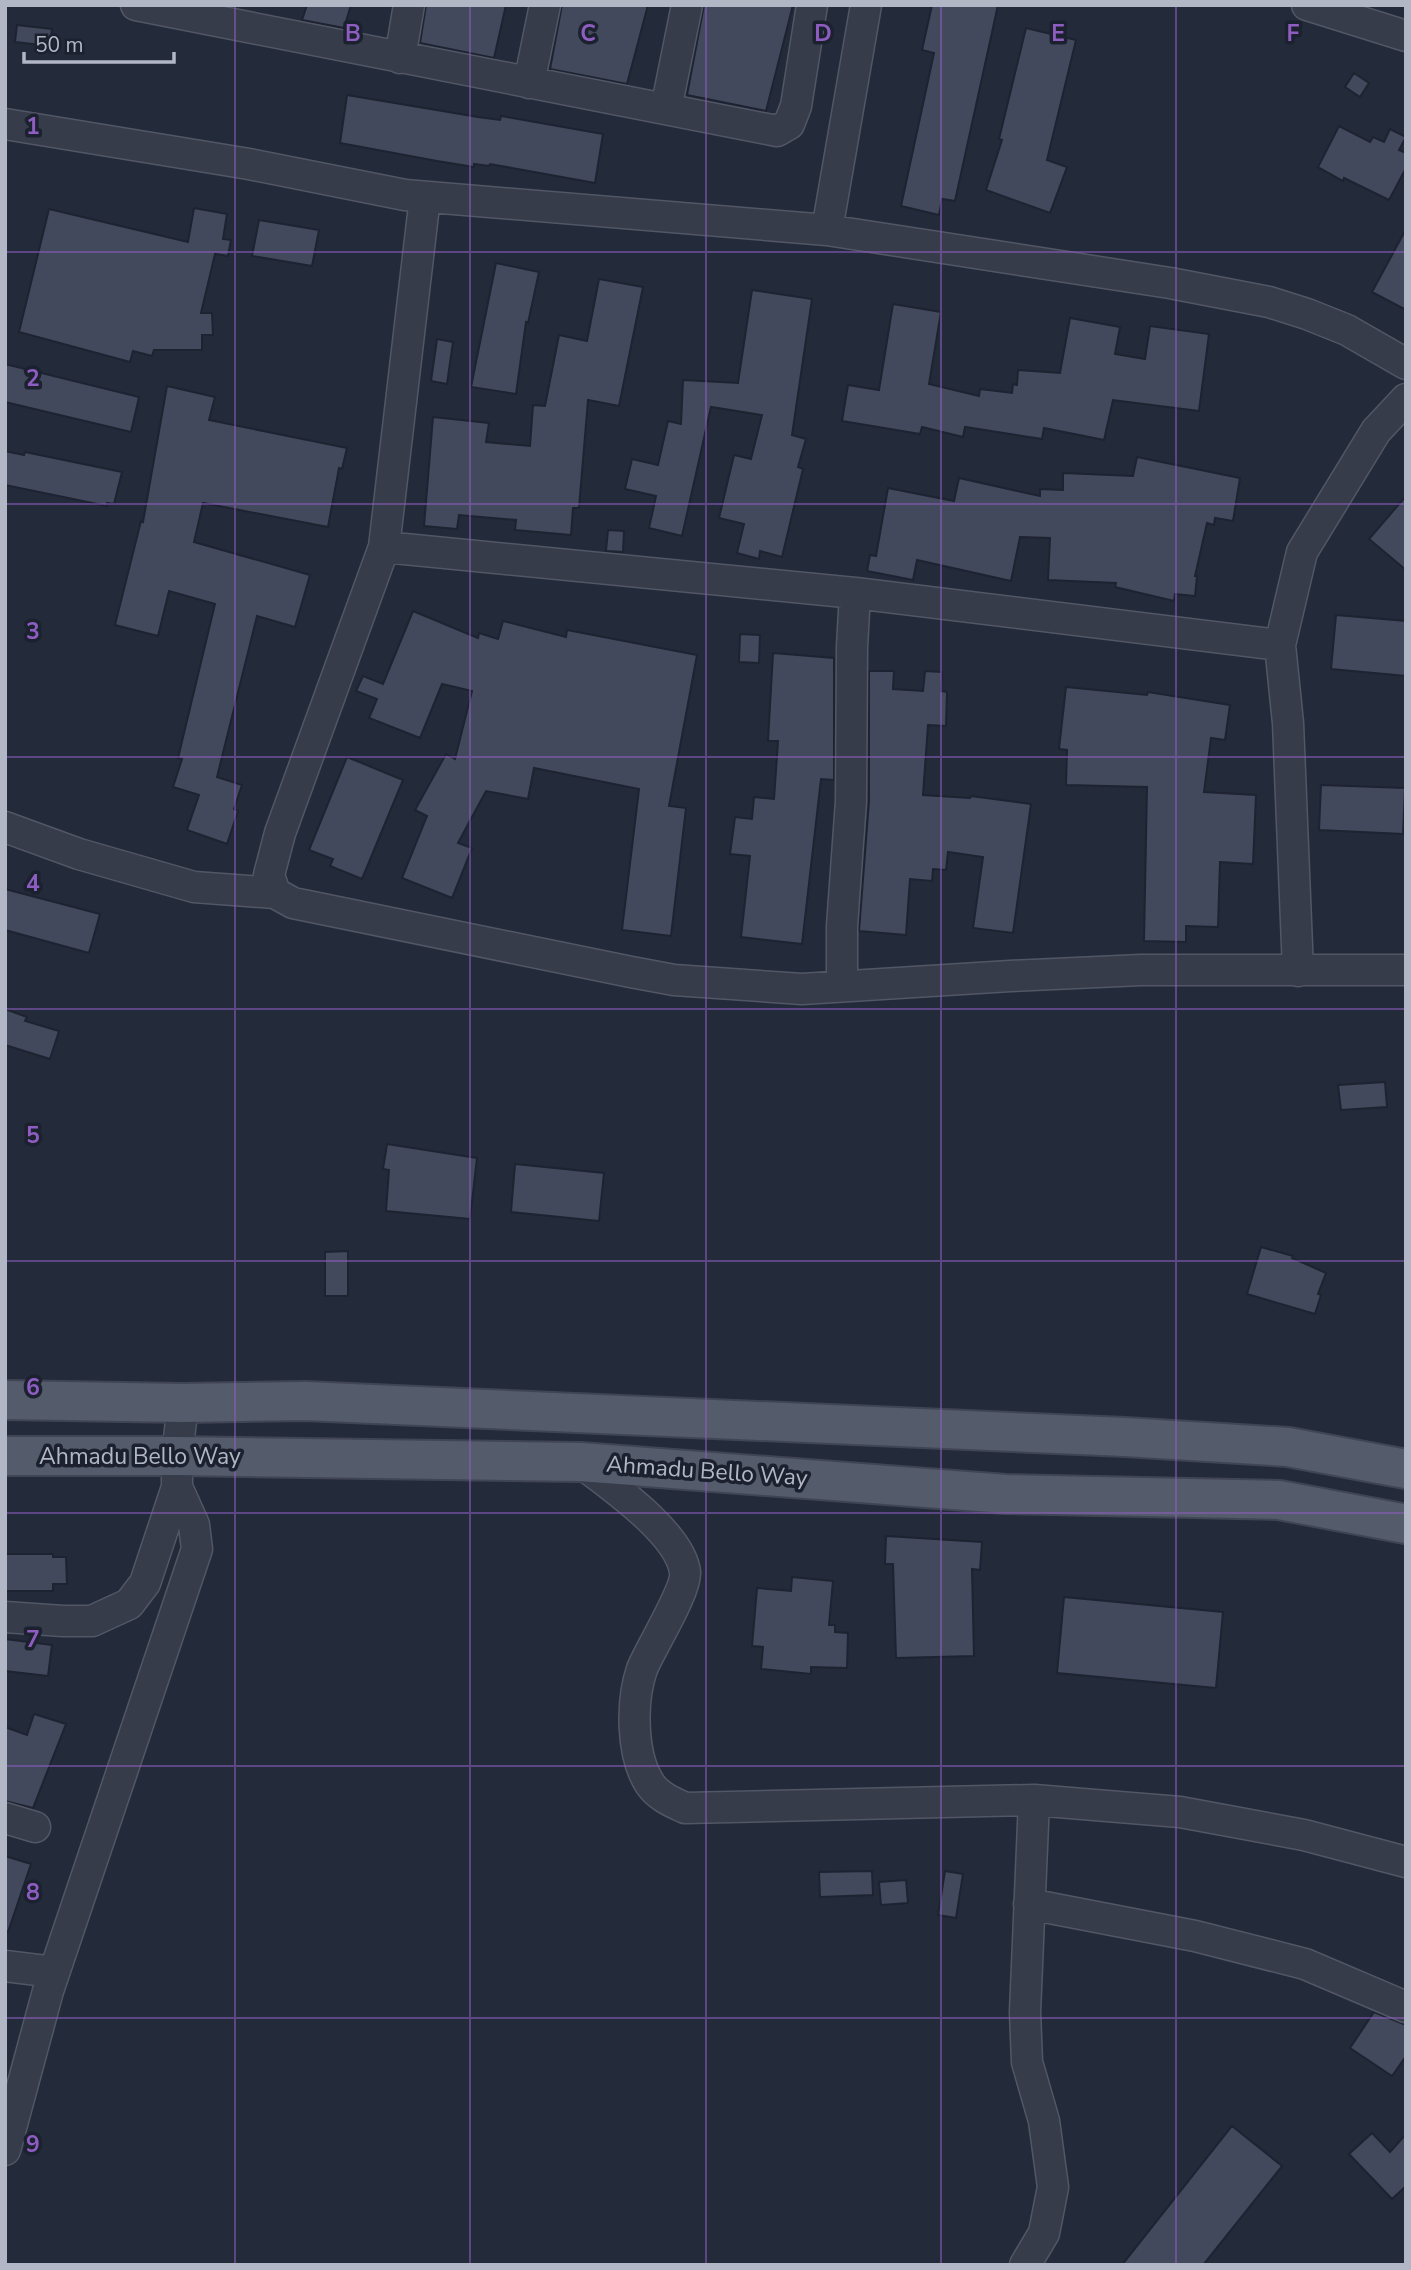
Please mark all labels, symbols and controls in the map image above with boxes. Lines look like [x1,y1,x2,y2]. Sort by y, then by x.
text: B [345,18,361,49]
text: C [580,18,596,49]
text: D [814,18,832,49]
text: E [1051,18,1065,49]
text: F [1287,18,1300,49]
scale bar [24,21,175,65]
text: 50 m [35,31,84,59]
text: 1 [26,111,40,142]
text: 2 [26,363,40,394]
text: 3 [26,616,40,647]
text: 4 [26,868,40,899]
text: 5 [26,1120,40,1151]
text: 6 [26,1372,40,1403]
street label: Ahmadu Bello Way [39,1441,241,1472]
street label: Ahmadu Bello Way [605,1448,809,1494]
text: 7 [26,1624,40,1655]
text: 8 [26,1877,40,1908]
text: 9 [26,2129,40,2160]

